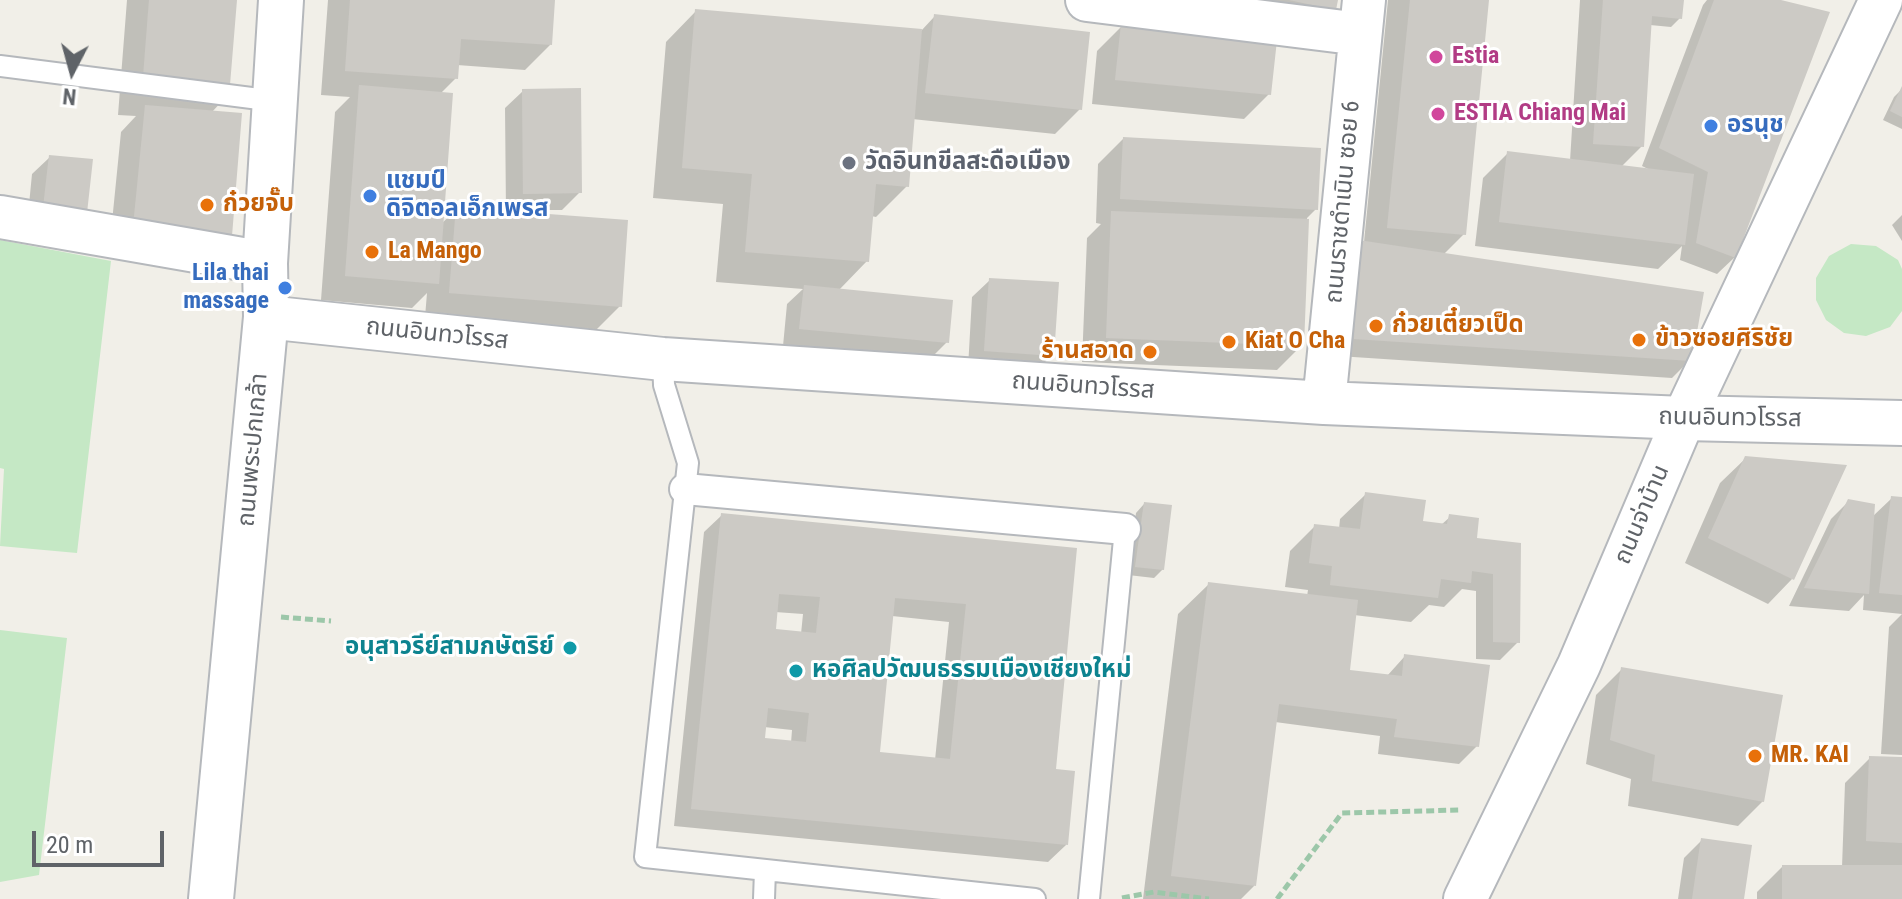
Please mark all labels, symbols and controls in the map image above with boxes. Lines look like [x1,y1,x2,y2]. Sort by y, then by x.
north arrow [32,32,112,112]
place label: Estia [1452,43,1499,71]
marker: Estia [1427,48,1445,66]
text: N [61,83,77,110]
street label: ถนนราชดำเนิน ซอย 6 [1321,99,1367,305]
place label: ESTIA Chiang Mai [1454,100,1626,128]
marker: ESTIA Chiang Mai [1429,105,1447,123]
place label: อรนุช [1727,112,1784,140]
marker: อรนุช [1702,117,1720,135]
place label: วัดอินทขีลสะดือเมือง [865,149,1070,177]
marker: วัดอินทขีลสะดือเมือง [840,154,858,172]
place label: แชมป์ ดิจิตอลเอ็กเพรส [386,168,548,224]
marker: แชมป์ ดิจิตอลเอ็กเพรส [361,187,379,205]
place label: ก๋วยจั๊บ [223,191,294,219]
marker: ก๋วยจั๊บ [198,196,216,214]
place label: La Mango [388,238,482,266]
marker: La Mango [363,243,381,261]
place label: Lila thai massage [183,260,269,316]
marker: Lila thai massage [276,279,294,297]
place label: ก๋วยเตี๋ยวเป็ด [1392,312,1524,340]
street label: ถนนอินทวโรรส [364,313,510,357]
marker: ก๋วยเตี๋ยวเป็ด [1367,317,1385,335]
place label: ข้าวซอยศิริชัย [1655,326,1793,354]
place label: Kiat O Cha [1245,328,1345,356]
marker: ข้าวซอยศิริชัย [1630,331,1648,349]
marker: Kiat O Cha [1220,333,1238,351]
place label: ร้านสอาด [1041,338,1134,366]
marker: ร้านสอาด [1141,343,1159,361]
street label: ถนนอินทวโรรส [1011,368,1155,406]
street label: ถนนพระปกเกล้า [233,372,275,528]
street label: ถนนอินทวโรรส [1658,403,1802,435]
street label: ถนนจ่าบ้าน [1609,461,1677,569]
place label: อนุสาวรีย์สามกษัตริย์ [345,634,554,662]
marker: อนุสาวรีย์สามกษัตริย์ [561,639,579,657]
place label: หอศิลปวัฒนธรรมเมืองเชียงใหม่ [812,657,1131,685]
marker: หอศิลปวัฒนธรรมเมืองเชียงใหม่ [787,662,805,680]
place label: MR. KAI [1771,742,1849,770]
marker: MR. KAI [1746,747,1764,765]
scale bar [36,815,168,865]
text: 20 m [46,831,93,859]

